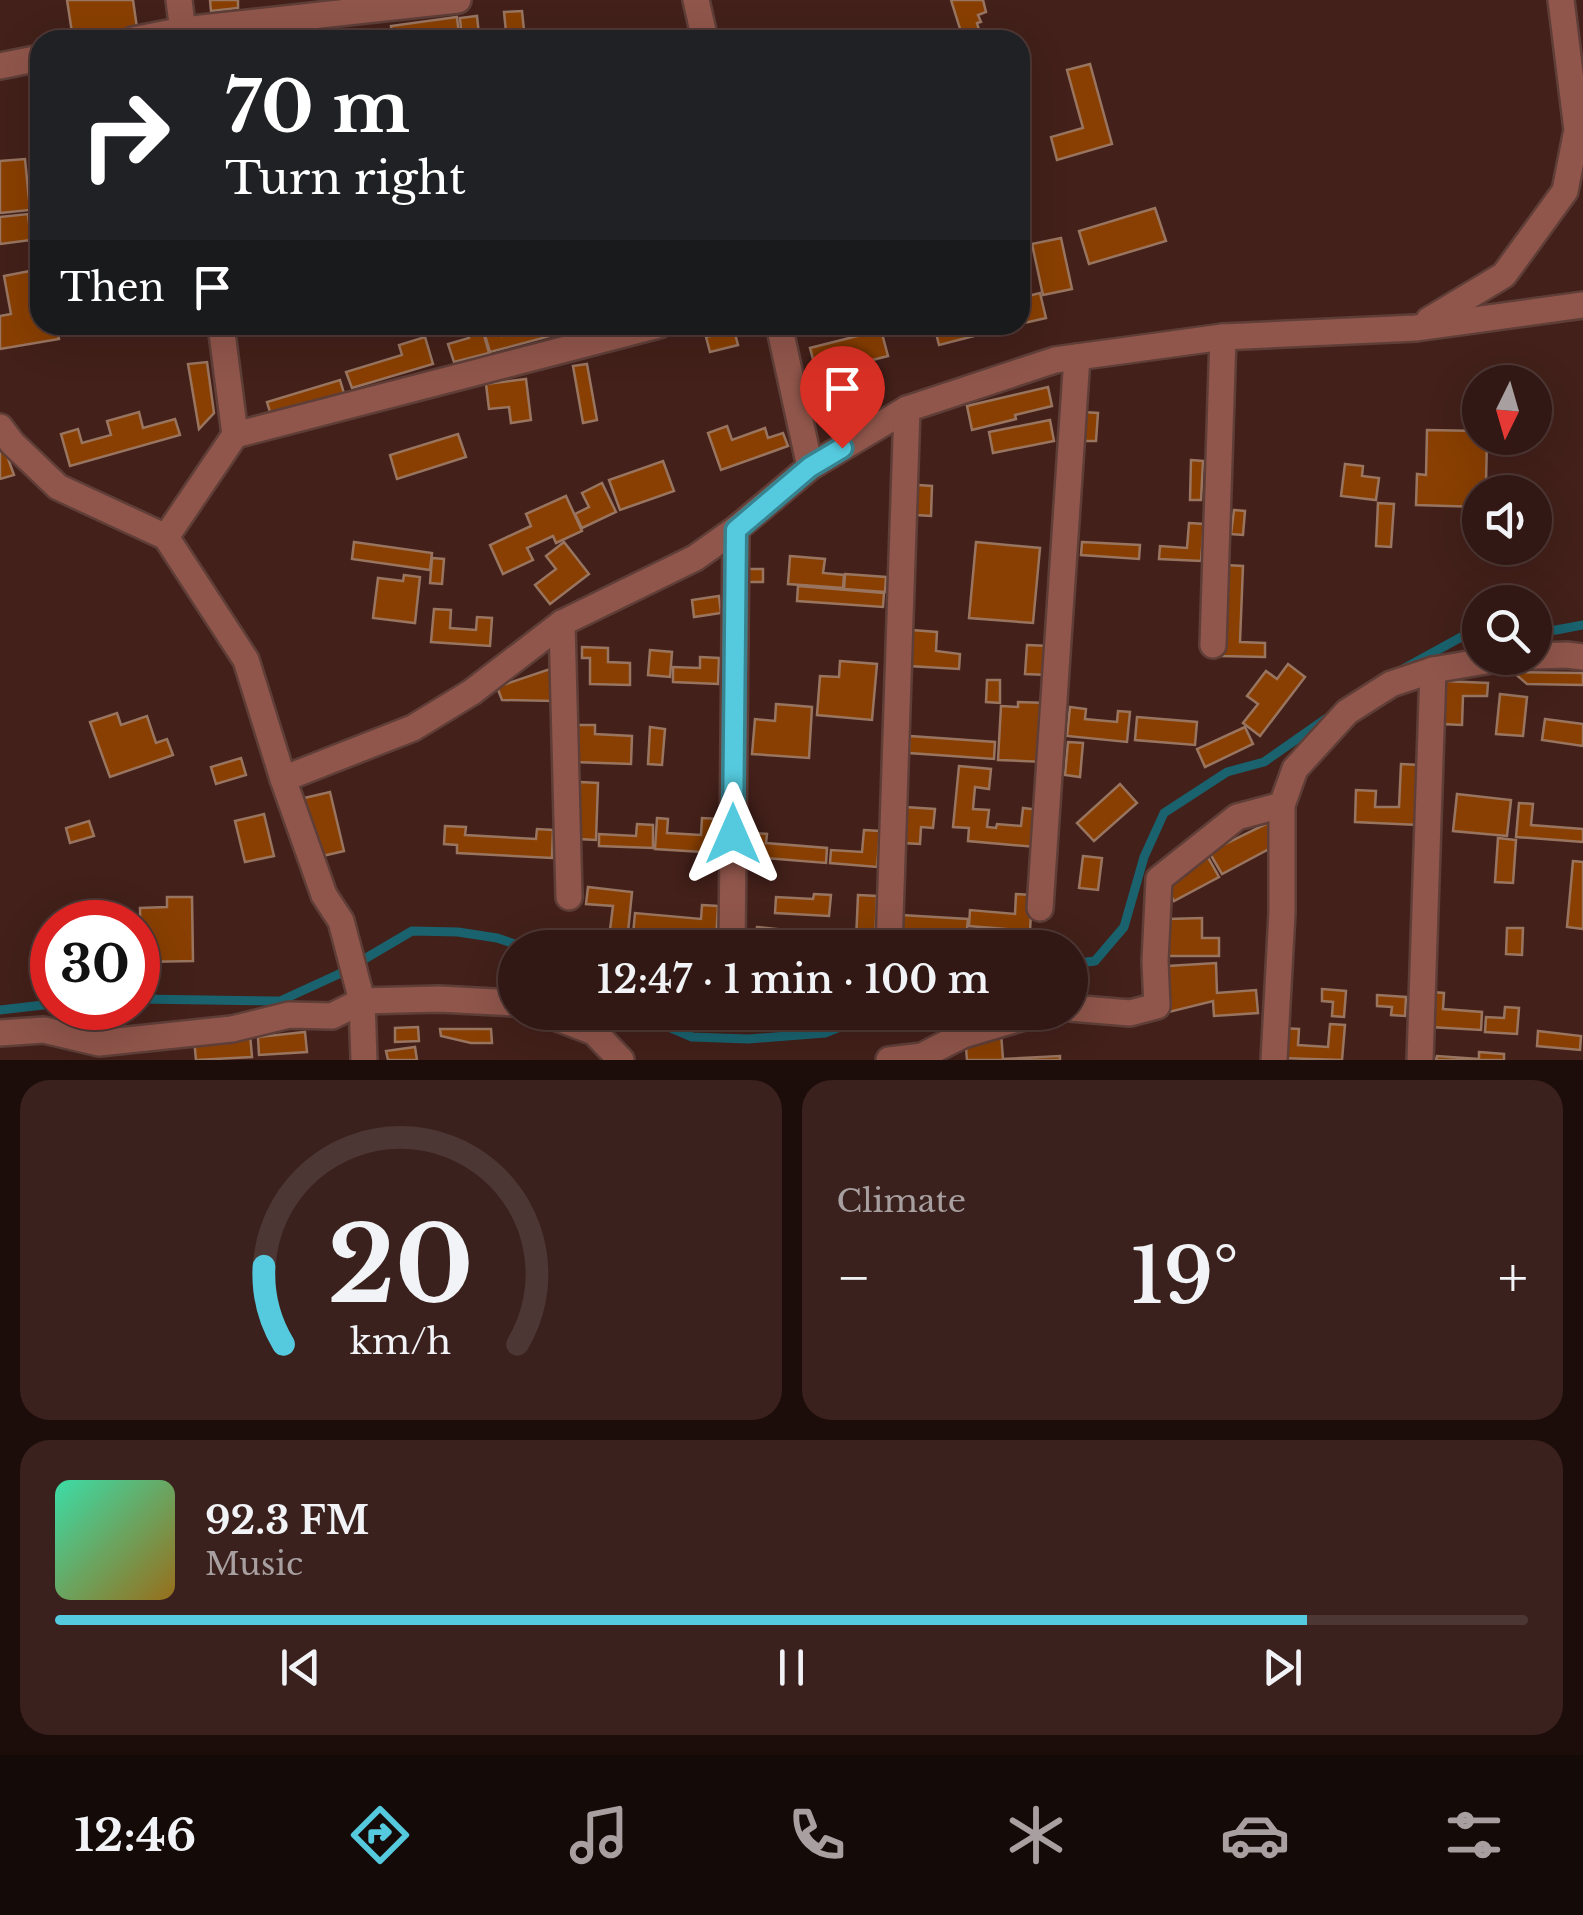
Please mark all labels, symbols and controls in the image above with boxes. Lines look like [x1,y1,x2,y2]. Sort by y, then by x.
text: 70 m [225,64,410,151]
icon: right [60,70,190,200]
text: Turn right [225,150,466,206]
icon: arrive [185,260,240,315]
text: Then [60,264,165,311]
pin [800,346,885,449]
icon: arrive [815,361,870,416]
north arrow [1462,365,1552,455]
map controls [1462,365,1552,675]
button: sound [1462,475,1552,565]
button: search [1462,585,1552,675]
position arrow [681,782,785,886]
speed limit sign: 30 [30,900,160,1030]
text: 12:47 · 1 min · 100 m [597,956,989,1003]
text: Climate [837,1181,966,1221]
text: 20 [328,1201,474,1330]
text: 19° [1131,1230,1239,1323]
text: − [837,1244,871,1312]
text: + [1498,1244,1528,1312]
text: km/h [350,1319,451,1364]
text: 92.3 FM [205,1497,369,1544]
text: Music [205,1544,303,1584]
icon: previous [273,1640,328,1695]
icon: pause [764,1640,819,1695]
icon: next [1255,1640,1310,1695]
icon: directions [345,1800,415,1870]
icon: music [564,1800,634,1870]
icon: phone [782,1800,852,1870]
icon: climate [1001,1800,1071,1870]
icon: car [1220,1800,1290,1870]
icon: filters [1439,1800,1509,1870]
text: 12:46 [74,1807,196,1863]

